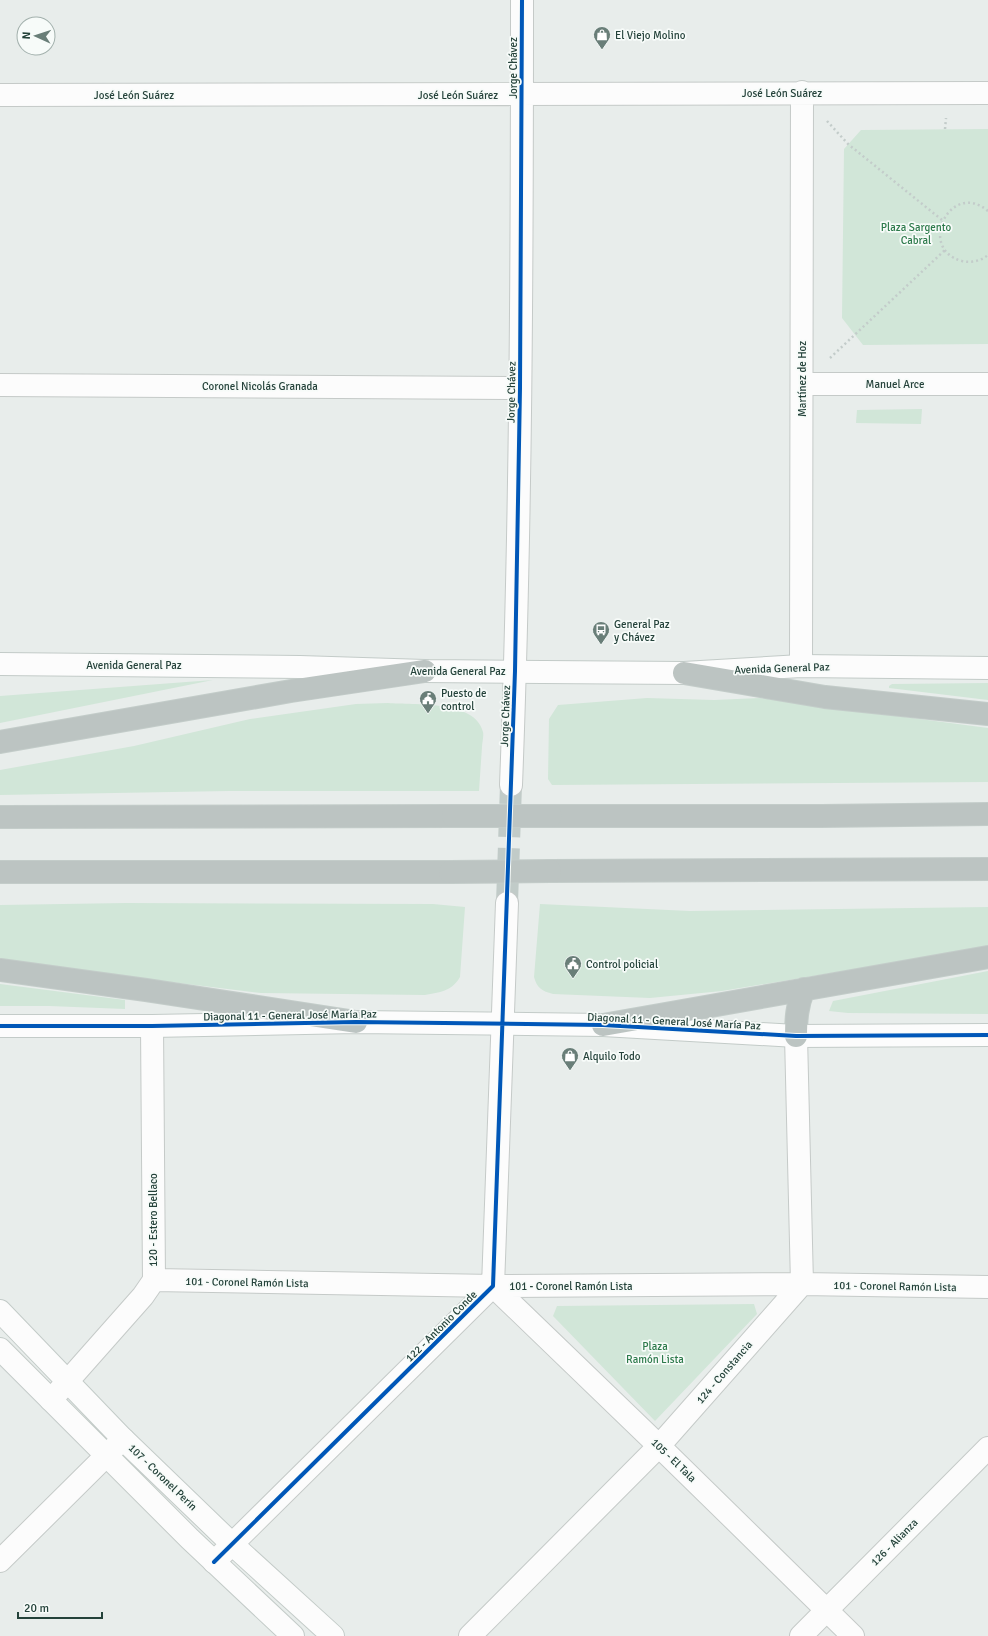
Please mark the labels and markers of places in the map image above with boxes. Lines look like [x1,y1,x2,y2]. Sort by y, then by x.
shop icon: El Viejo Molino [592,25,612,50]
place label: El Viejo Molino [615,29,686,42]
place label: General Paz y Chávez [614,618,670,644]
bus stop icon: General Paz y Chávez [591,620,611,645]
place label: Puesto de control [441,687,487,713]
public building icon: Puesto de control [418,689,438,714]
public building icon: Control policial [563,954,583,979]
place label: Control policial [586,958,658,971]
shop icon: Alquilo Todo [560,1046,580,1071]
place label: Alquilo Todo [583,1050,641,1063]

